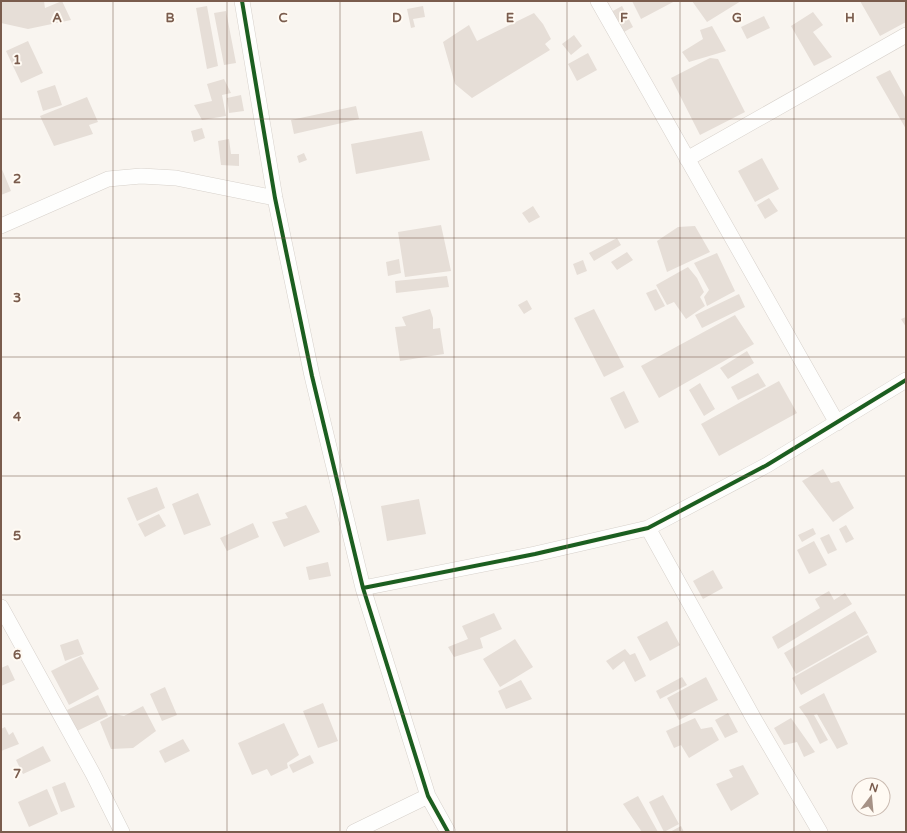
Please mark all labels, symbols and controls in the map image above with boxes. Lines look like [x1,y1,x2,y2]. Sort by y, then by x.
text: A [52,10,62,26]
text: B [165,10,175,26]
text: C [278,10,288,26]
text: D [392,10,402,26]
text: E [506,10,514,26]
text: F [620,10,628,26]
text: G [732,10,742,26]
text: H [845,10,855,26]
text: 1 [13,52,21,68]
text: 2 [13,171,21,187]
text: 3 [13,290,21,306]
text: 4 [13,409,22,425]
text: 5 [13,528,21,544]
text: 6 [13,647,21,663]
text: 7 [13,766,21,782]
north arrow [851,777,891,817]
text: N [868,780,880,795]

